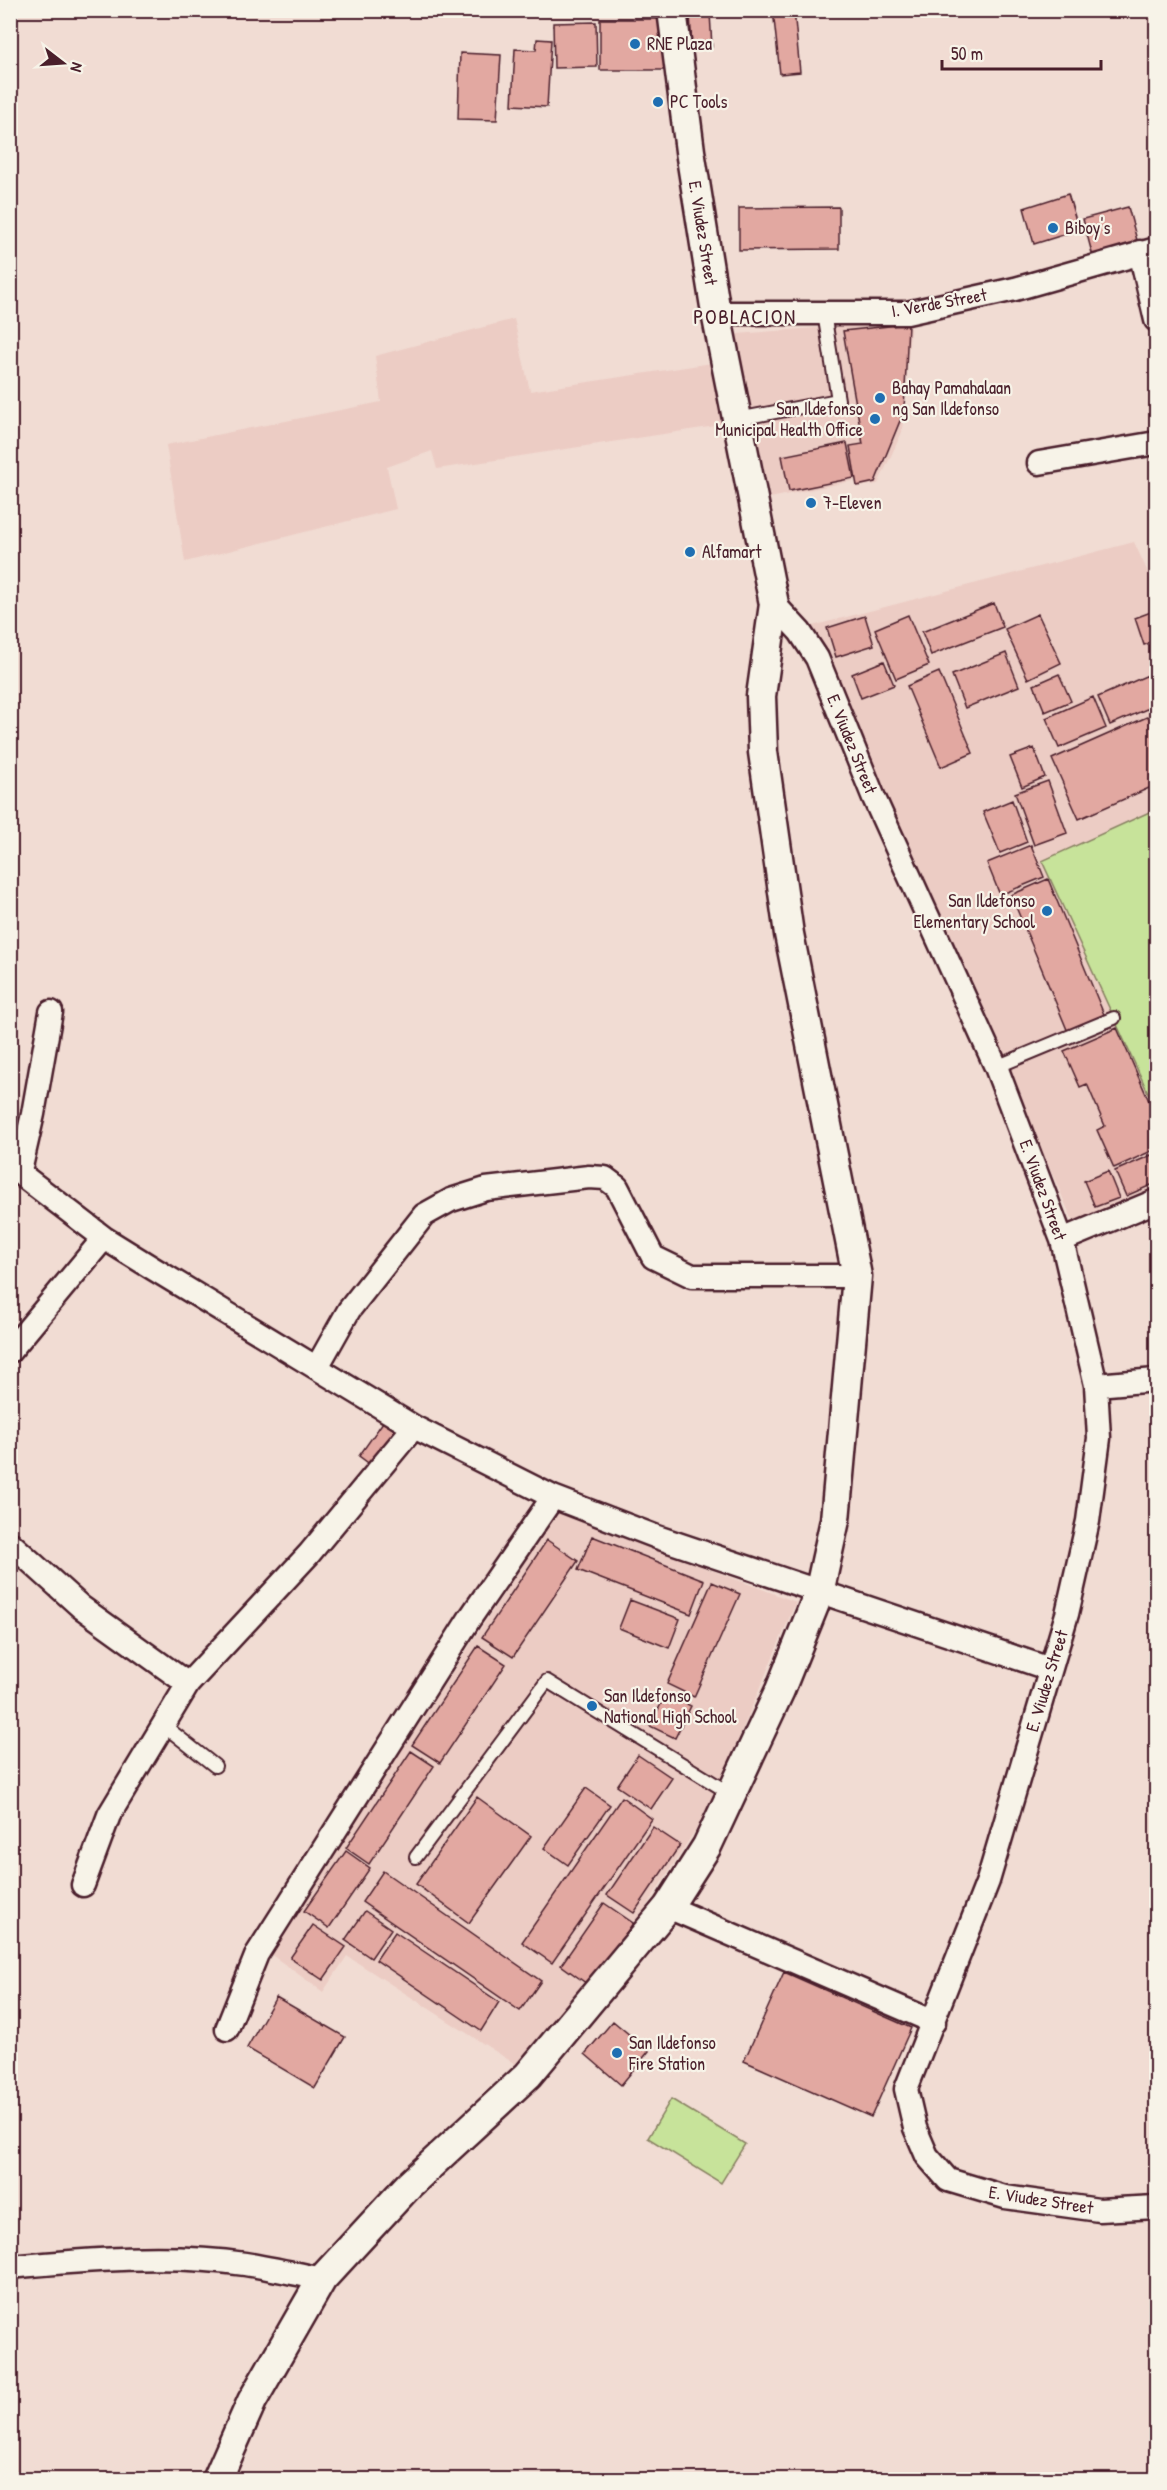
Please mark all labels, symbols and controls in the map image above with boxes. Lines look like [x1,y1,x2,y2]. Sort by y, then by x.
place label: RNE Plaza [647,31,712,56]
north arrow [33,33,93,93]
scale bar [942,33,1101,71]
marker: RNE Plaza [628,37,642,51]
text: 50 m [951,41,983,66]
text: N [65,60,89,75]
place label: PC Tools [670,89,727,114]
marker: PC Tools [651,95,665,109]
street label: E. Viudez Street [683,179,724,288]
place label: Biboy's [1065,215,1110,240]
marker: Biboy's [1046,221,1060,235]
street label: I. Verde Street [889,282,989,323]
district label: POBLACION [693,302,797,331]
place label: Bahay Pamahalaan ng San Ildefonso [892,375,1011,421]
marker: Bahay Pamahalaan ng San Ildefonso [873,391,887,405]
place label: San Ildefonso Municipal Health Office [715,396,863,442]
marker: San Ildefonso Municipal Health Office [868,412,882,426]
place label: 7-Eleven [823,490,882,515]
marker: 7-Eleven [804,496,818,510]
place label: Alfamart [702,539,762,564]
marker: Alfamart [683,545,697,559]
street label: E. Viudez Street [821,690,884,798]
place label: San Ildefonso Elementary School [914,888,1035,934]
marker: San Ildefonso Elementary School [1040,904,1054,918]
street label: E. Viudez Street [1014,1136,1073,1244]
street label: E. Viudez Street [1019,1626,1074,1735]
place label: San Ildefonso National High School [604,1683,737,1729]
marker: San Ildefonso National High School [585,1699,599,1713]
place label: San Ildefonso Fire Station [628,2030,716,2076]
marker: San Ildefonso Fire Station [610,2046,624,2060]
street label: E. Viudez Street [987,2179,1096,2220]

